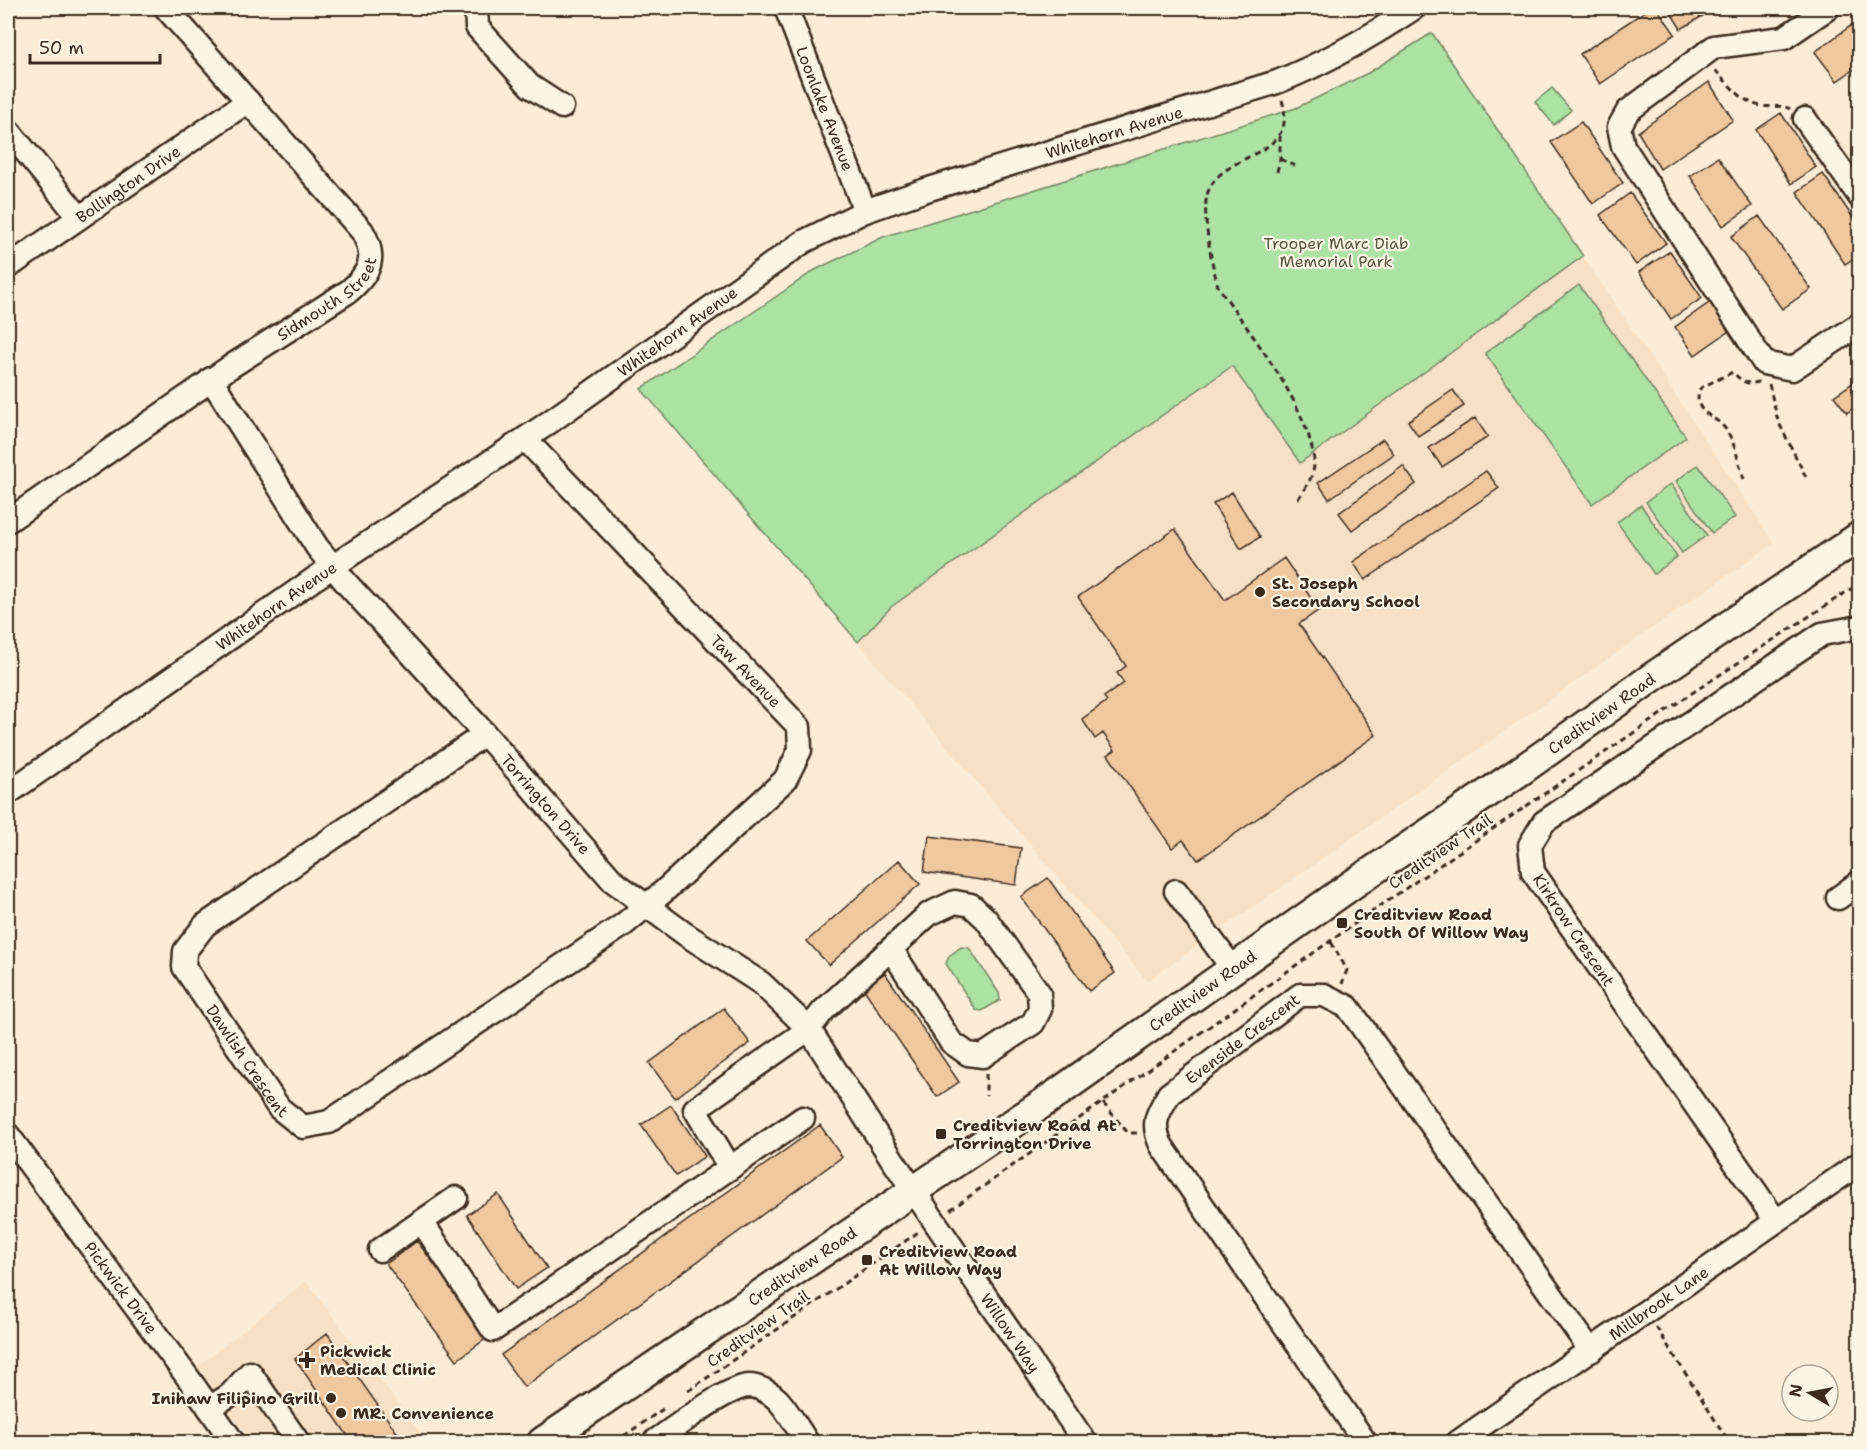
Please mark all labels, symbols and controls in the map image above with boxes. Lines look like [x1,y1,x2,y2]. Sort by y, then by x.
scale bar [30,27,160,65]
text: 50 m [39,36,84,60]
street label: Loonlake Avenue [791,44,858,174]
street label: Whitehorn Avenue [1043,102,1185,164]
street label: Bollington Drive [72,141,185,228]
park label: Trooper Marc Diab Memorial Park [1264,233,1408,272]
street label: Sidmouth Street [273,256,381,345]
street label: Whitehorn Avenue [613,282,742,382]
street label: Whitehorn Avenue [212,557,341,655]
place label: St. Joseph Secondary School [1272,573,1420,612]
marker: St. Joseph Secondary School [1253,585,1267,599]
street label: Taw Avenue [706,631,786,712]
street label: Creditview Road [1544,668,1660,759]
street label: Torrington Drive [496,750,595,859]
street label: Creditview Trail [1384,809,1497,894]
street label: Kirkrow Crescent [1528,870,1619,991]
place label: Creditview Road South Of Willow Way [1354,904,1529,943]
marker: Creditview Road South Of Willow Way [1335,916,1349,930]
street label: Creditview Road [1145,946,1261,1036]
street label: Evenside Crescent [1181,989,1304,1089]
street label: Dawlish Crescent [201,1001,292,1122]
place label: Creditview Road At Torrington Drive [953,1115,1117,1154]
marker: Creditview Road At Torrington Drive [934,1127,948,1141]
street label: Creditview Road [744,1222,861,1311]
street label: Pickwick Drive [80,1237,162,1338]
place label: Creditview Road At Willow Way [879,1241,1017,1280]
marker: Creditview Road At Willow Way [860,1253,874,1267]
street label: Millbrook Lane [1605,1261,1713,1345]
street label: Creditview Trail [703,1285,814,1372]
street label: Willow Way [976,1289,1045,1377]
place label: Pickwick Medical Clinic [320,1341,436,1380]
marker: Pickwick Medical Clinic [298,1351,316,1369]
north arrow [1780,1363,1840,1423]
text: N [1784,1382,1807,1399]
place label: Inihaw Filipino Grill [151,1388,319,1409]
marker: Inihaw Filipino Grill [324,1391,338,1405]
place label: MR. Convenience [353,1403,494,1424]
marker: MR. Convenience [334,1406,348,1420]

